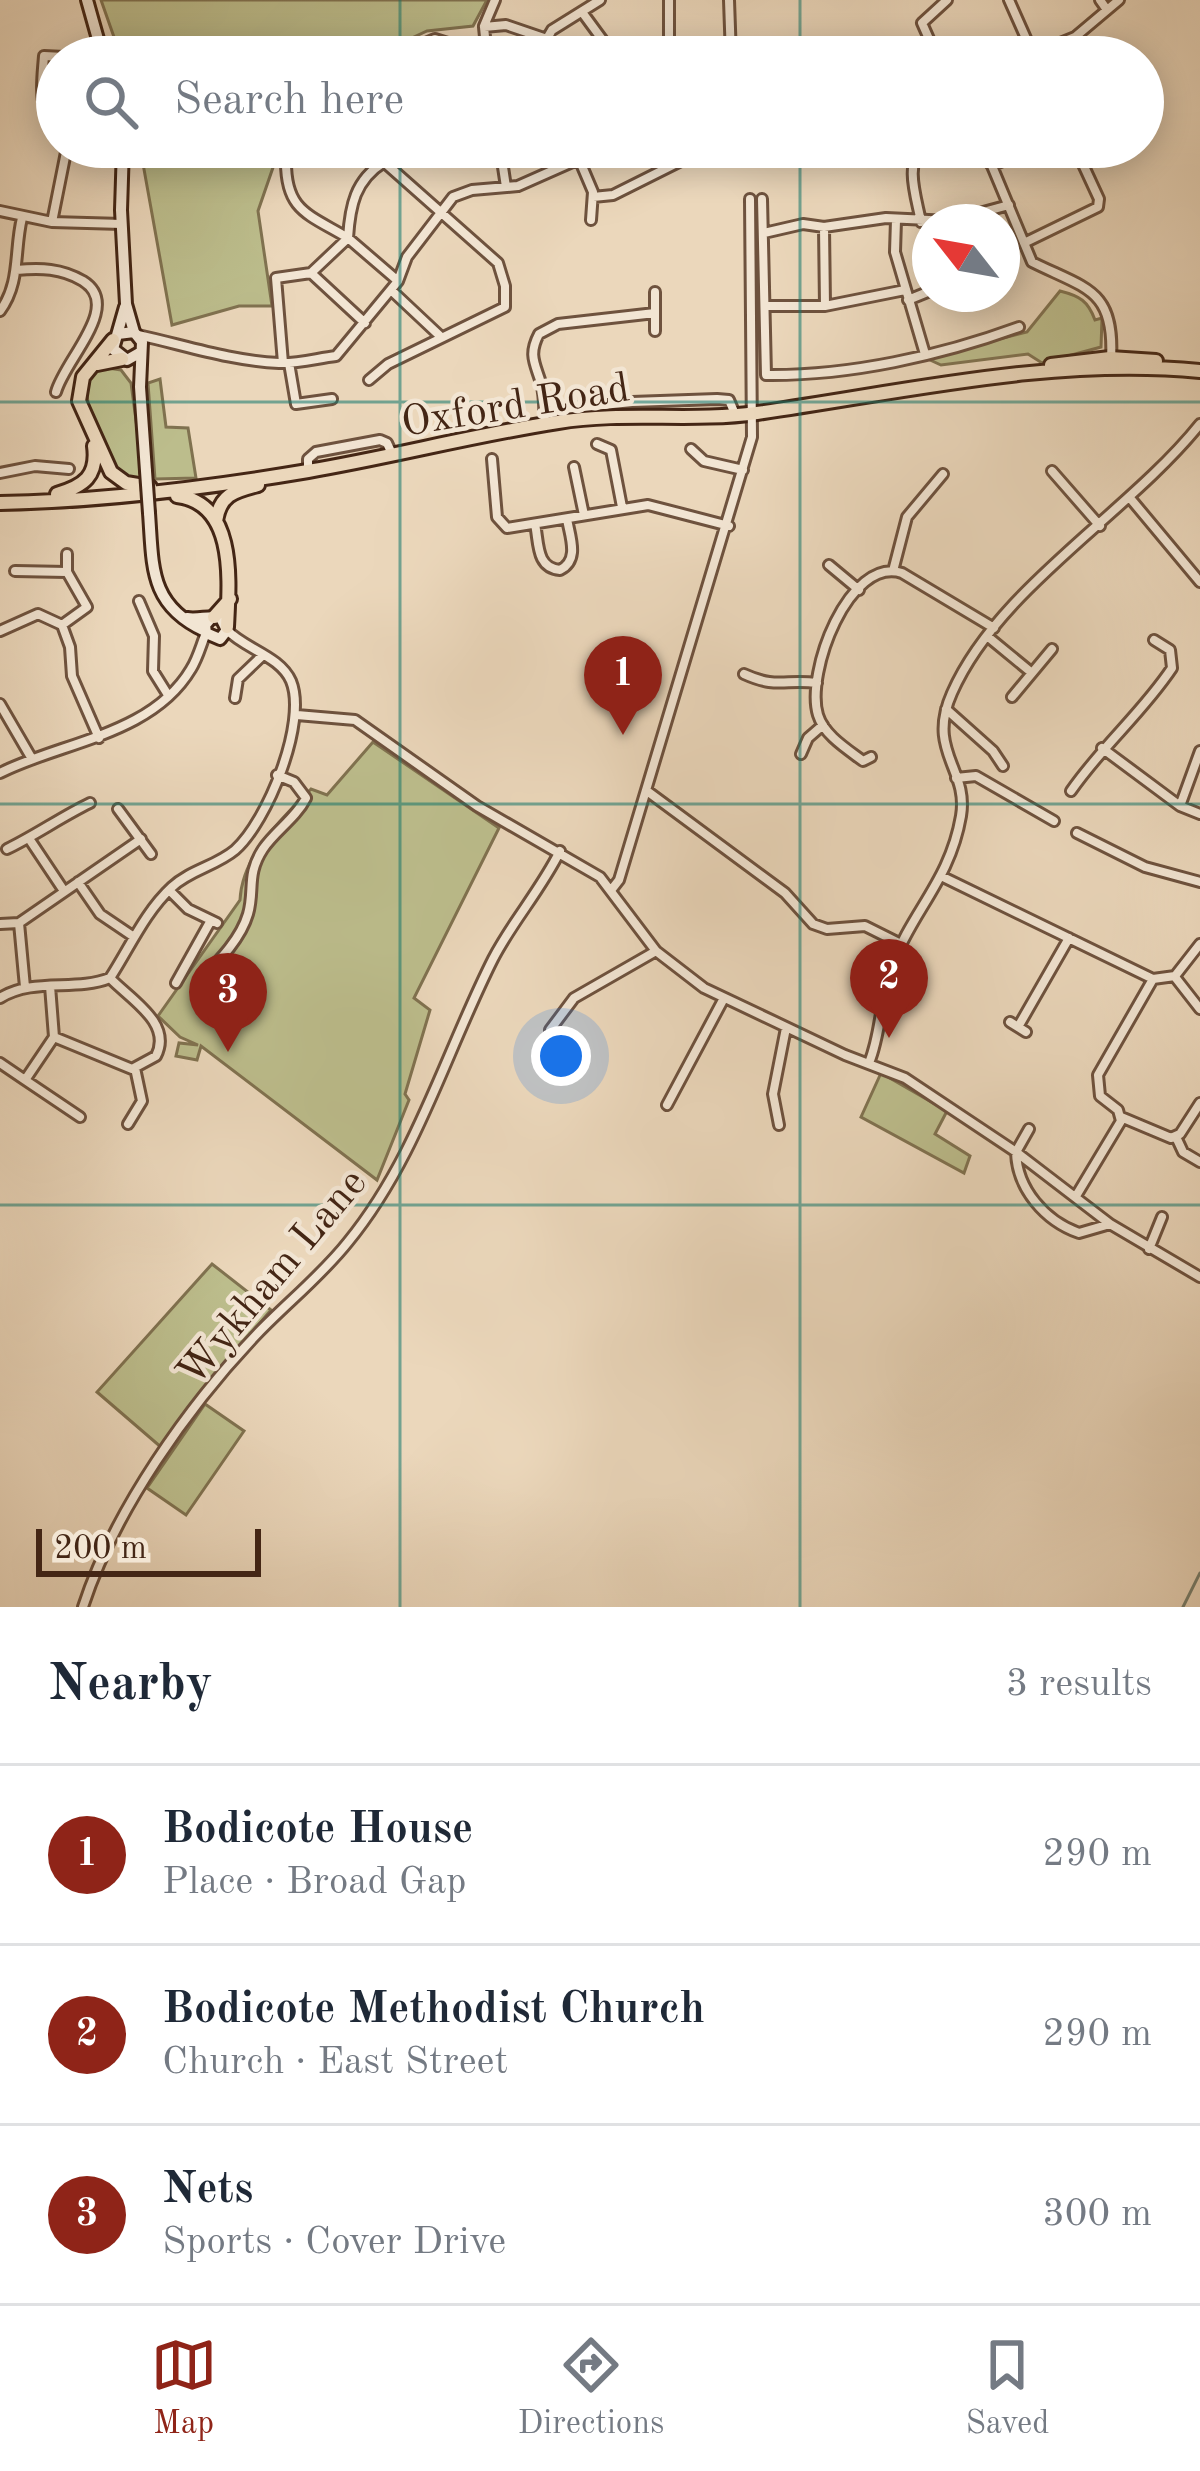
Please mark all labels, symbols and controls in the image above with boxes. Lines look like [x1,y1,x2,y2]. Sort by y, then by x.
search box [36,36,1164,168]
icon: search [78,69,144,135]
text: Search here [174,79,404,124]
north arrow [912,204,1020,312]
street label: Oxford Road [399,368,633,446]
pin: 1 [584,636,662,735]
pin: 2 [850,939,928,1038]
pin: 3 [189,953,267,1052]
your location [531,1026,591,1086]
street label: Wykham Lane [171,1162,375,1395]
scale bar [36,1523,261,1576]
text: 200 m [54,1533,147,1566]
text: Nearby [48,1660,213,1711]
text: 3 results [1006,1665,1152,1704]
text: Bodicote House [162,1808,473,1853]
text: 1 [76,1835,98,1874]
text: 290 m [1042,1835,1152,1874]
text: Place · Broad Gap [162,1863,466,1902]
text: Bodicote Methodist Church [162,1988,705,2033]
text: 2 [76,2015,98,2054]
text: 290 m [1042,2015,1152,2054]
text: Church · East Street [162,2043,508,2082]
text: Nets [162,2168,253,2213]
text: 3 [76,2195,98,2234]
text: 300 m [1042,2195,1152,2234]
text: Sports · Cover Drive [162,2223,506,2262]
tab: Map [151,2332,217,2445]
tab: Directions [518,2332,664,2445]
tab: Saved [965,2332,1049,2445]

